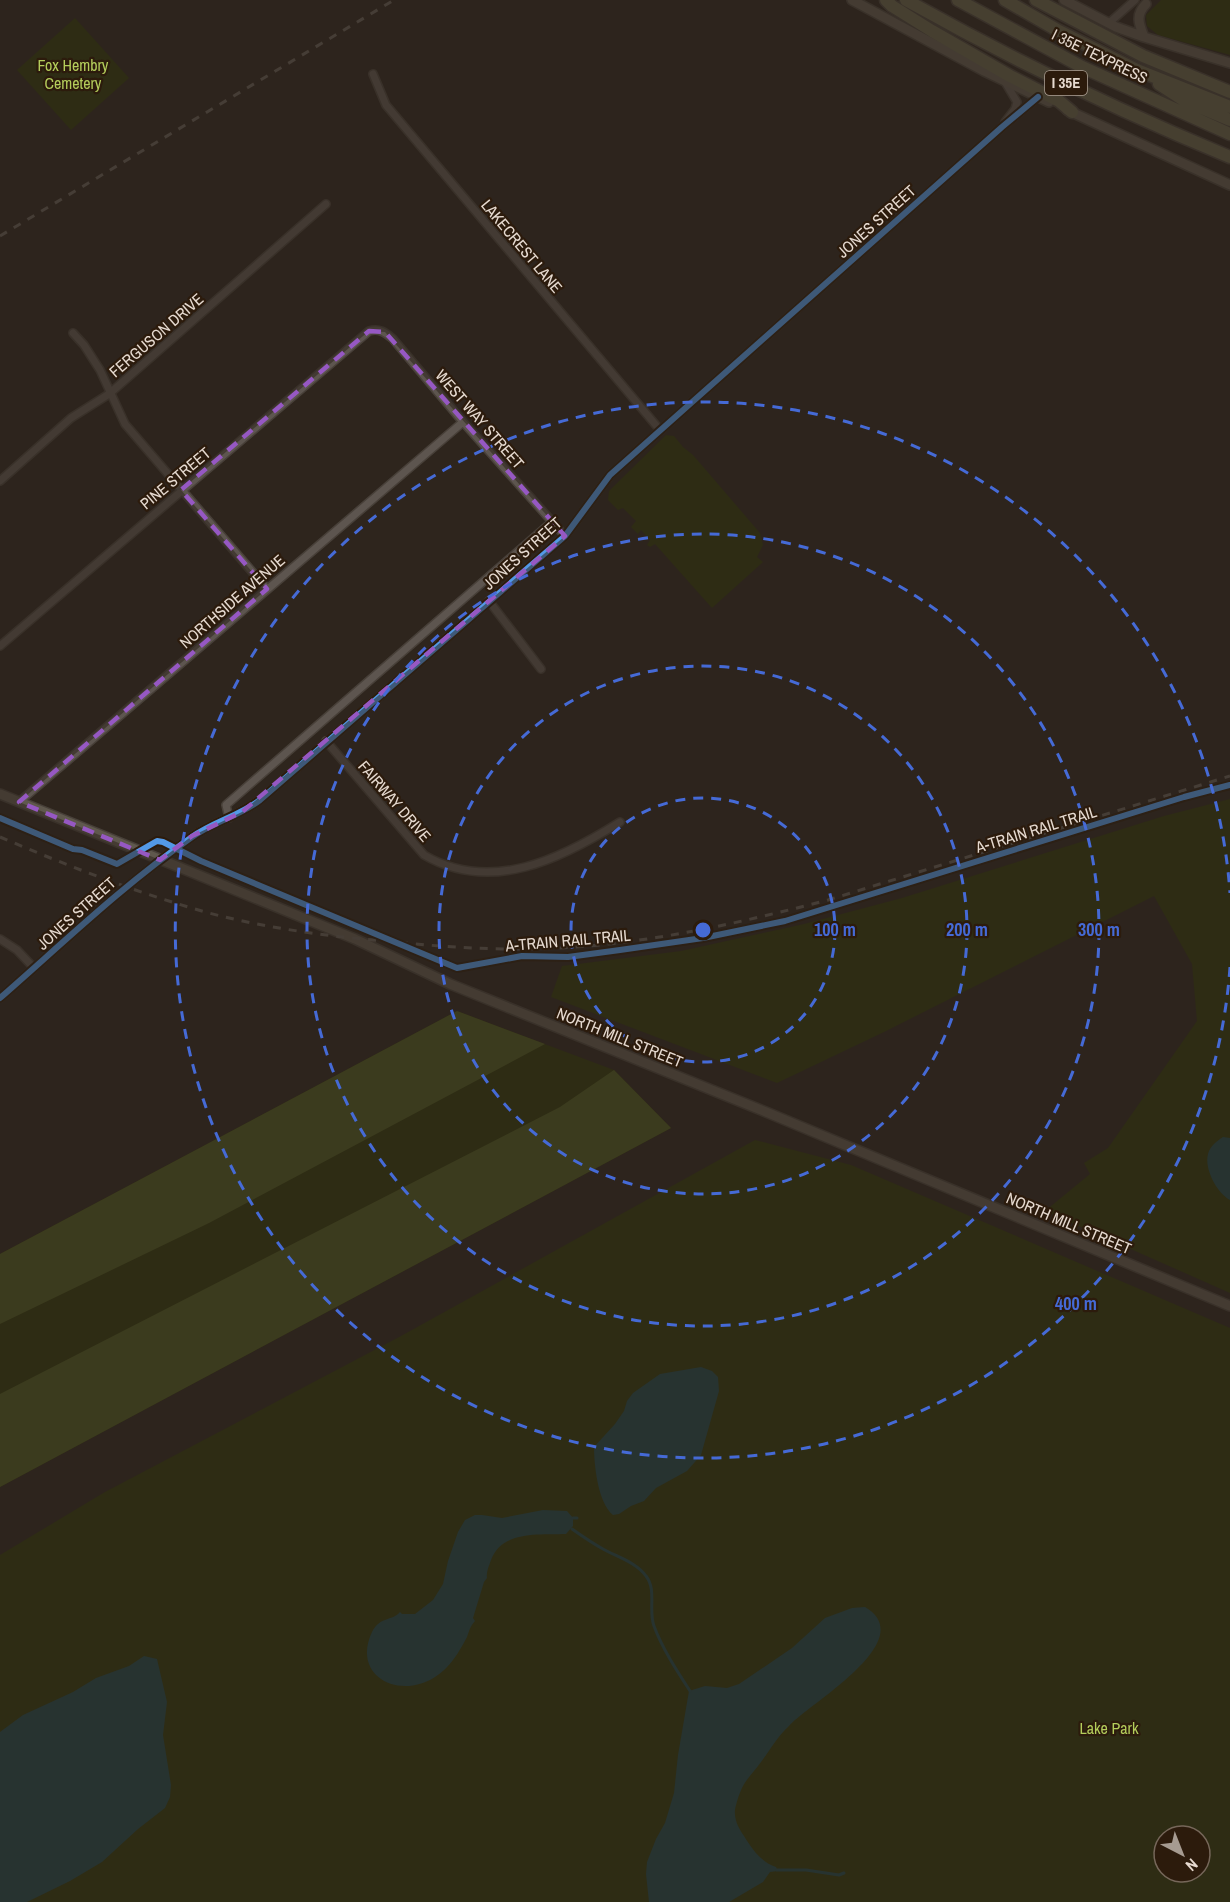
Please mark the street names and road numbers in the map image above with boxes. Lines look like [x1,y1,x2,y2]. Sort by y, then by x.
street label: I 35E TEXPRESS [1049,25,1151,87]
road number: I 35E [1045,71,1087,95]
street label: JONES STREET [832,180,920,262]
street label: LAKECREST LANE [476,195,568,297]
street label: FERGUSON DRIVE [104,288,208,382]
street label: WEST WAY STREET [431,365,529,473]
street label: PINE STREET [135,442,215,514]
street label: JONES STREET [478,512,566,594]
street label: NORTHSIDE AVENUE [175,549,289,653]
street label: FAIRWAY DRIVE [354,756,436,846]
street label: A-TRAIN RAIL TRAIL [972,800,1100,858]
street label: JONES STREET [32,872,120,954]
street label: A-TRAIN RAIL TRAIL [504,924,632,957]
street label: NORTH MILL STREET [554,1002,686,1072]
street label: NORTH MILL STREET [1003,1187,1135,1259]

